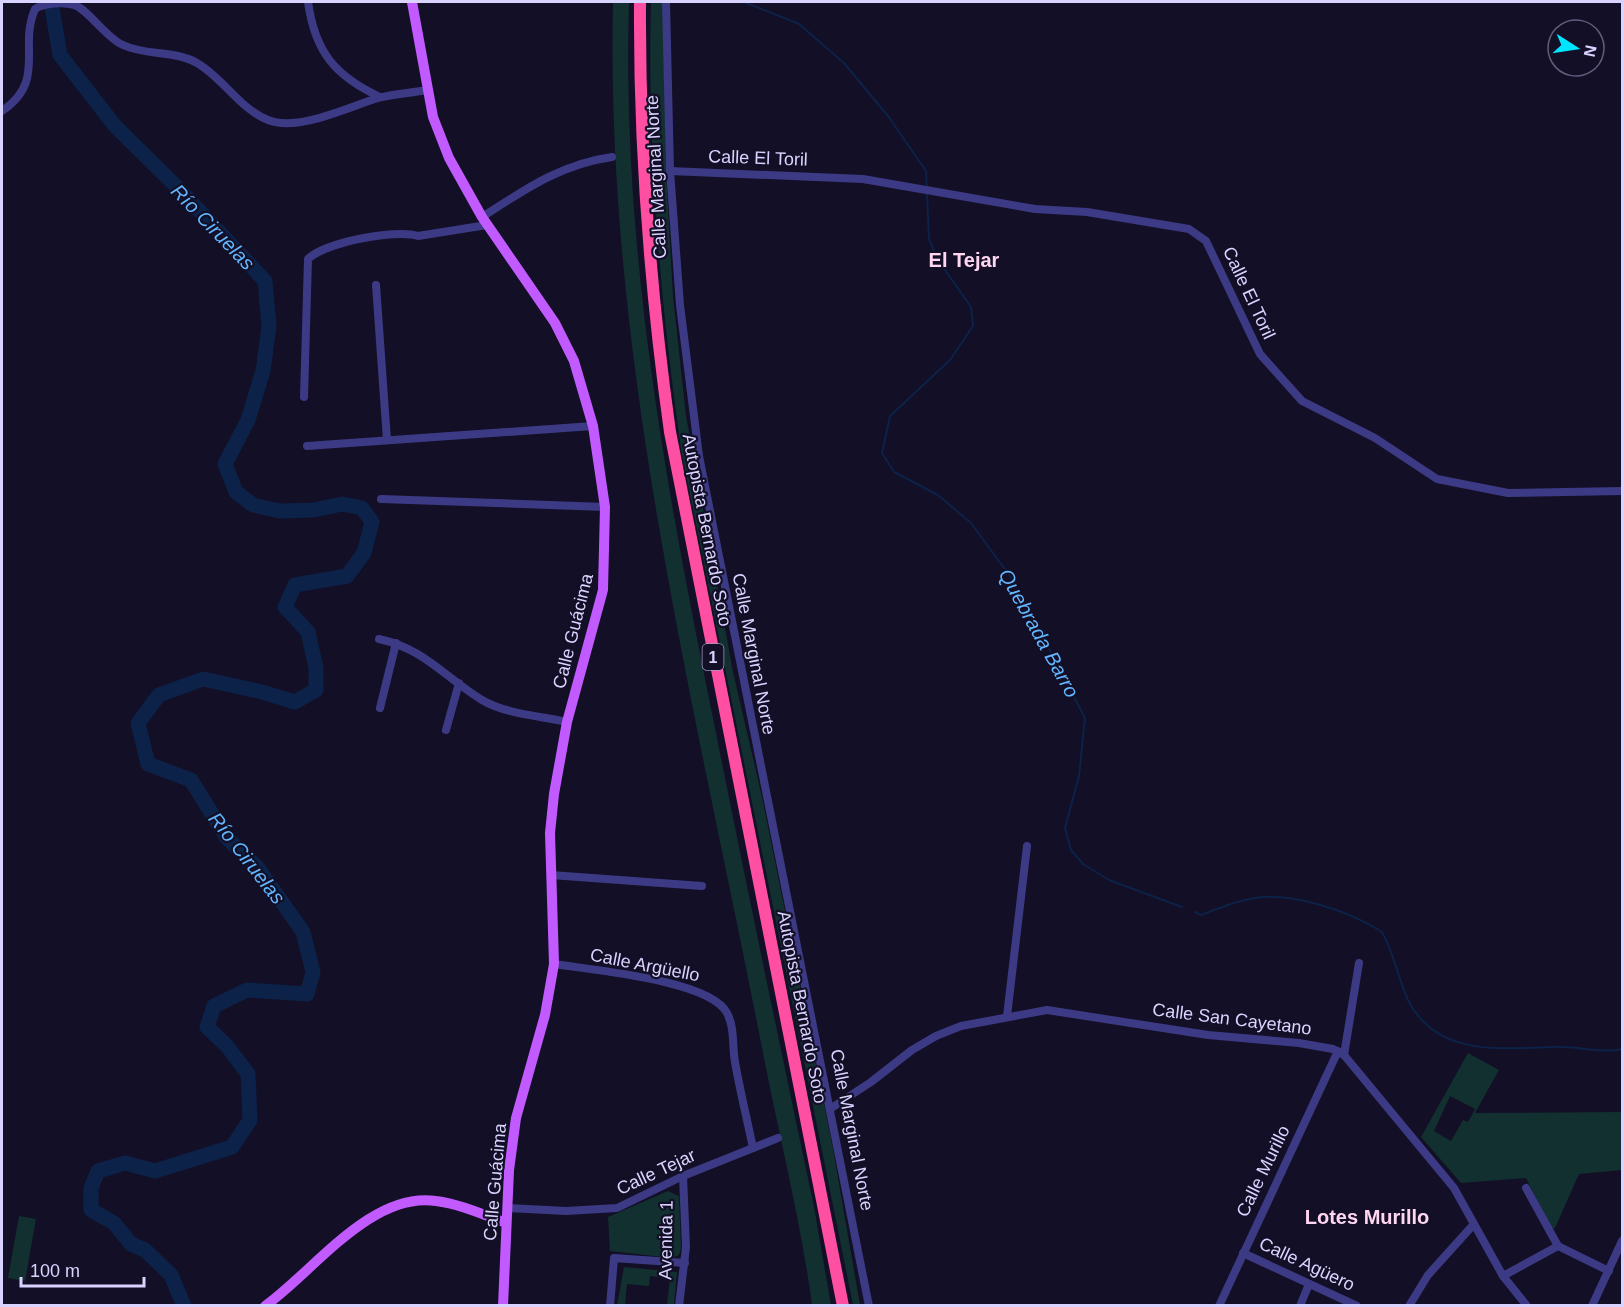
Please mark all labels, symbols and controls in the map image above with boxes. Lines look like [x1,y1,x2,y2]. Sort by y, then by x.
north arrow [1546,18,1606,78]
text: N [1581,44,1600,58]
street label: Calle Marginal Norte [642,95,670,259]
street label: Calle El Toril [708,146,808,170]
water label: Río Ciruelas [167,180,259,274]
street label: Calle El Toril [1219,244,1279,342]
district label: El Tejar [929,249,1000,271]
street label: Autopista Bernardo Soto [678,432,736,628]
water label: Quebrada Barro [995,565,1083,701]
street label: Calle Guácima [549,570,597,691]
street label: Calle Marginal Norte [729,572,779,736]
road number: 1 [702,644,724,670]
water label: Río Ciruelas [204,808,290,908]
street label: Autopista Bernardo Soto [773,909,831,1105]
street label: Calle Argüello [589,945,701,985]
street label: Calle San Cayetano [1151,999,1313,1039]
street label: Calle Marginal Norte [827,1048,877,1212]
street label: Calle Guácima [480,1121,510,1242]
street label: Calle Murillo [1232,1122,1294,1220]
street label: Calle Tejar [613,1145,699,1199]
street label: Avenida 1 [655,1200,677,1280]
district label: Lotes Murillo [1305,1206,1429,1228]
street label: Calle Agüero [1256,1233,1358,1295]
scale bar [21,1250,144,1288]
text: 100 m [30,1261,80,1281]

